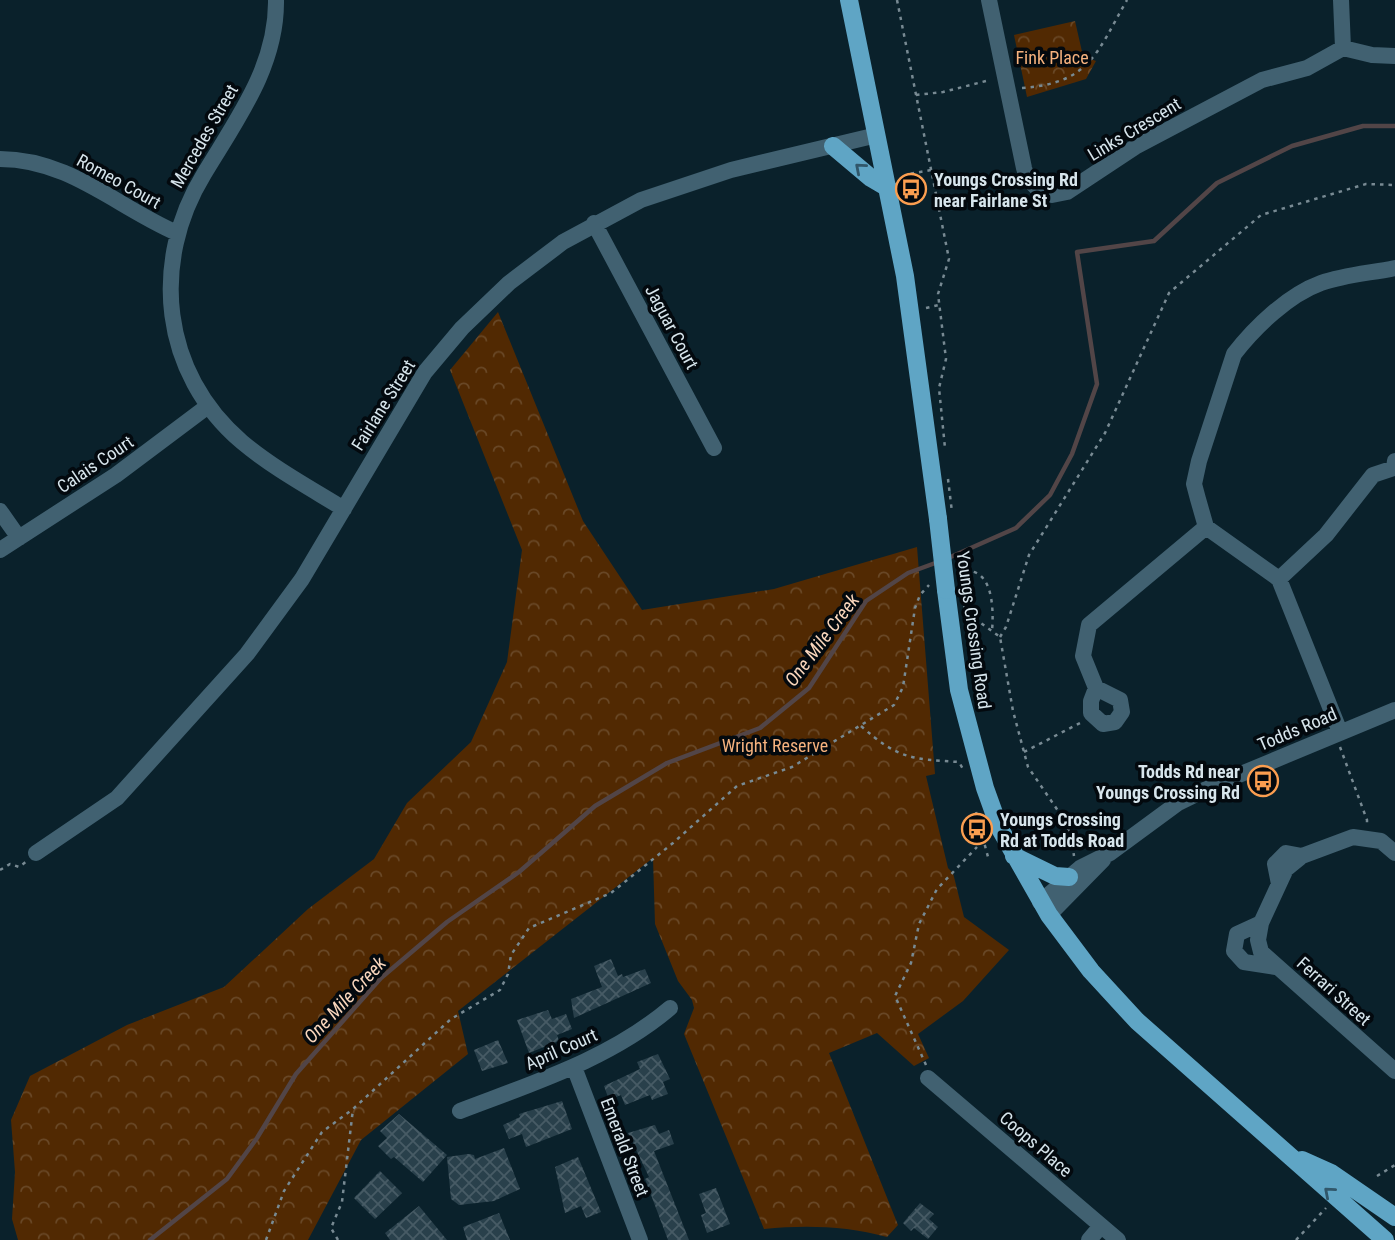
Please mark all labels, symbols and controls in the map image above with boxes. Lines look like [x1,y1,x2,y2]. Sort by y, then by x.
park label: Fink Place [1015,47,1089,68]
street label: Mercedes Street [166,81,242,191]
street label: Links Crescent [1084,93,1184,165]
street label: Romeo Court [73,149,165,213]
one-way arrow [855,164,868,176]
place label: Youngs Crossing Rd near Fairlane St [934,169,1078,211]
bus stop icon: Youngs Crossing Rd near Fairlane St [894,172,928,206]
street label: Jaguar Court [641,281,703,373]
street label: Fairlane Street [347,356,419,454]
street label: Calais Court [53,431,137,497]
street label: Youngs Crossing Road [953,550,995,710]
water label: One Mile Creek [780,589,865,691]
street label: Todds Road [1254,703,1340,755]
park label: Wright Reserve [722,735,828,756]
place label: Todds Rd near Youngs Crossing Rd [1096,761,1240,803]
bus stop icon: Todds Rd near Youngs Crossing Rd [1246,764,1280,798]
place label: Youngs Crossing Rd at Todds Road [1000,809,1124,851]
bus stop icon: Youngs Crossing Rd at Todds Road [960,812,994,846]
water label: One Mile Creek [299,952,391,1048]
street label: Ferrari Street [1293,952,1375,1030]
street label: April Court [522,1024,600,1074]
street label: Emerald Street [597,1095,653,1199]
street label: Coops Place [996,1107,1076,1181]
one-way arrow [1324,1188,1337,1200]

